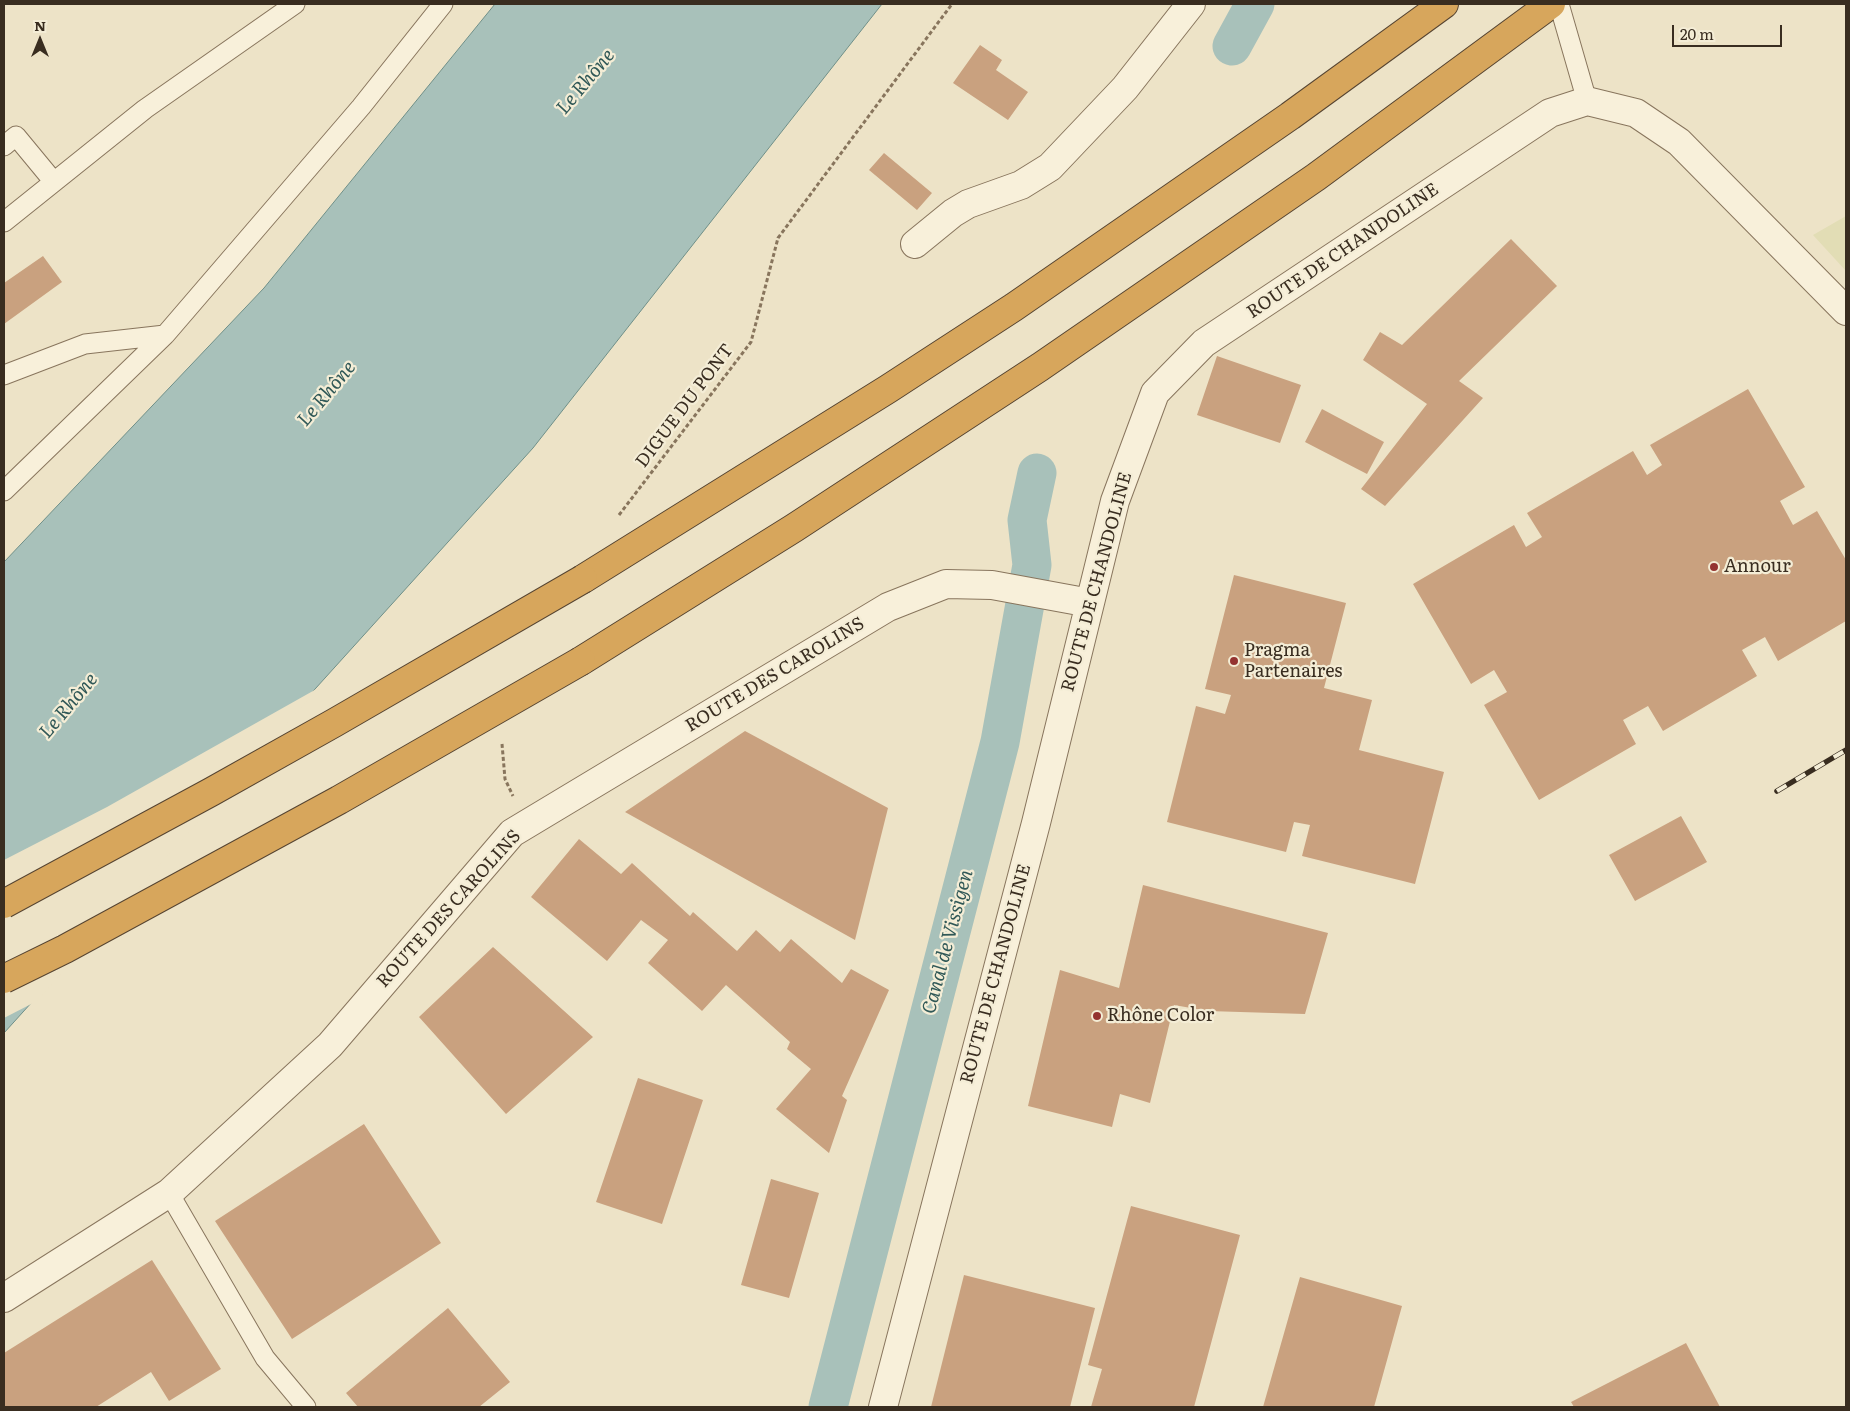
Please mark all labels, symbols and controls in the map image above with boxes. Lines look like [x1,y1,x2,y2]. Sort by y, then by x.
north arrow [15,15,65,65]
text: N [34,15,46,35]
scale bar [1675,15,1785,47]
text: 20 m [1680,22,1714,45]
water label: Le Rhône [552,45,620,119]
street label: ROUTE DE CHANDOLINE [1243,179,1443,323]
street label: DIGUE DU PONT [632,340,738,472]
water label: Le Rhône [293,357,361,431]
street label: ROUTE DE CHANDOLINE [1057,470,1137,694]
place label: Annour [1724,556,1791,578]
marker: Annour [1708,561,1720,573]
street label: ROUTE DES CAROLINS [682,613,868,737]
place label: Pragma Partenaires [1244,640,1342,682]
marker: Pragma Partenaires [1228,655,1240,667]
water label: Le Rhône [35,669,103,743]
street label: ROUTE DES CAROLINS [372,826,526,992]
street label: ROUTE DE CHANDOLINE [956,862,1036,1086]
water label: Canal de Vissigen [918,867,978,1017]
place label: Rhône Color [1107,1005,1214,1027]
marker: Rhône Color [1091,1010,1103,1022]

